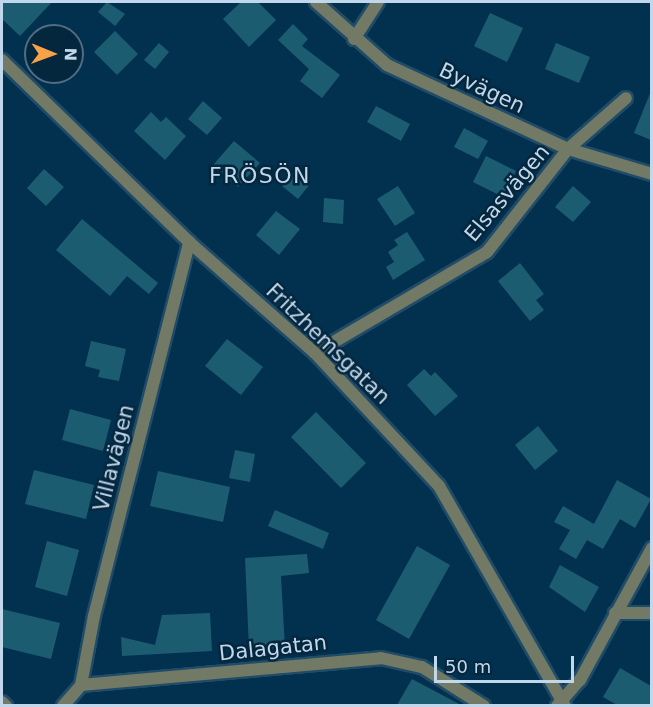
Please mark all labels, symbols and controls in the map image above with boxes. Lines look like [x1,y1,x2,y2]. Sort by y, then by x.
north arrow [24,24,84,84]
text: N [61,47,80,61]
street label: Byvägen [435,57,529,119]
street label: Elsasvägen [459,139,555,247]
district label: FRÖSÖN [209,163,311,189]
street label: Fritzhemsgatan [261,278,395,410]
street label: Villavägen [89,402,139,514]
street label: Dalagatan [218,630,328,666]
scale bar [437,644,576,682]
text: 50 m [445,656,491,677]

